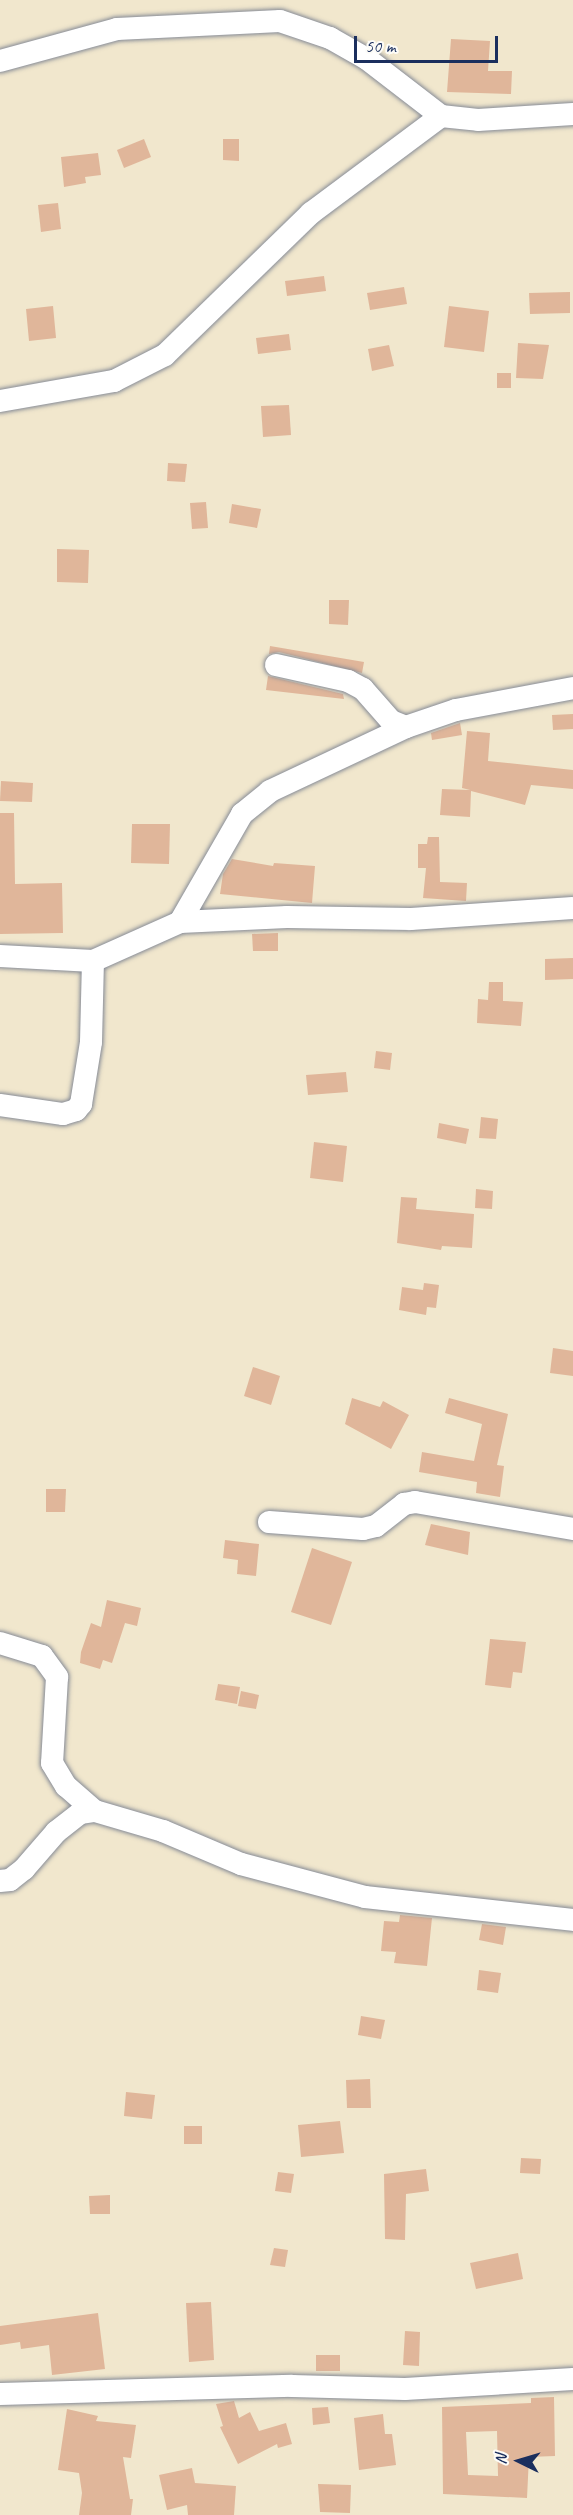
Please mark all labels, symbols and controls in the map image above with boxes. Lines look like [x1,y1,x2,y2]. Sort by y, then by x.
scale bar [357,24,501,62]
text: 50 m [365,35,396,57]
north arrow [489,2431,549,2491]
text: N [491,2454,511,2465]

